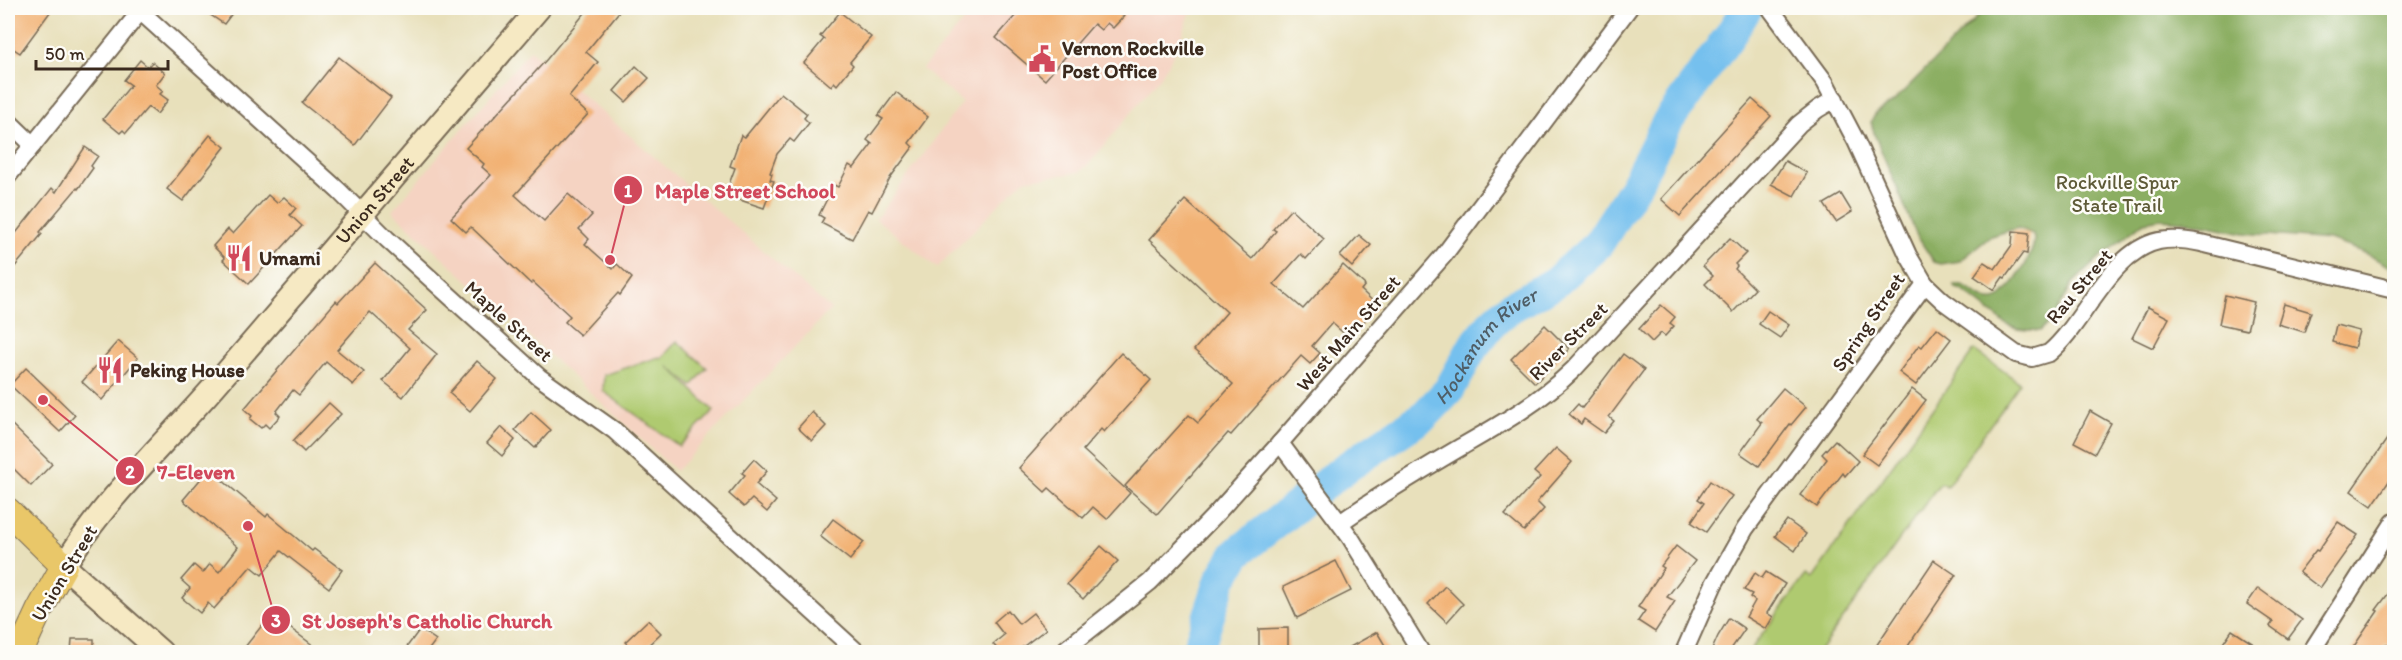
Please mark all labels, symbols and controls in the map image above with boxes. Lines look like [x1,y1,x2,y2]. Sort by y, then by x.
scale bar [36,33,168,71]
place label: Vernon Rockville Post Office [1062,36,1205,83]
text: 50 m [45,43,85,65]
public building icon: Vernon Rockville Post Office [1027,44,1057,74]
street label: Union Street [330,151,419,249]
park label: Rockville Spur State Trail [2056,170,2178,217]
callout: Maple Street School [613,171,846,210]
text: Maple Street School [655,178,836,204]
text: 1 [624,180,633,202]
restaurant icon: Umami [224,243,254,273]
street label: Rau Street [2041,243,2117,329]
place label: Umami [259,246,321,270]
street label: Spring Street [1826,268,1910,376]
street label: West Main Street [1291,270,1405,396]
street label: Maple Street [460,275,558,367]
water label: Hockanum River [1429,281,1544,410]
street label: River Street [1524,296,1613,385]
restaurant icon: Peking House [95,355,125,385]
place label: Peking House [130,358,245,383]
callout: 7-Eleven [115,452,247,491]
text: 7-Eleven [156,459,235,484]
text: 2 [125,461,135,483]
street label: Union Street [26,520,102,626]
callout: St Joseph's Catholic Church [261,601,563,640]
text: St Joseph's Catholic Church [302,608,553,634]
text: 3 [271,610,281,632]

